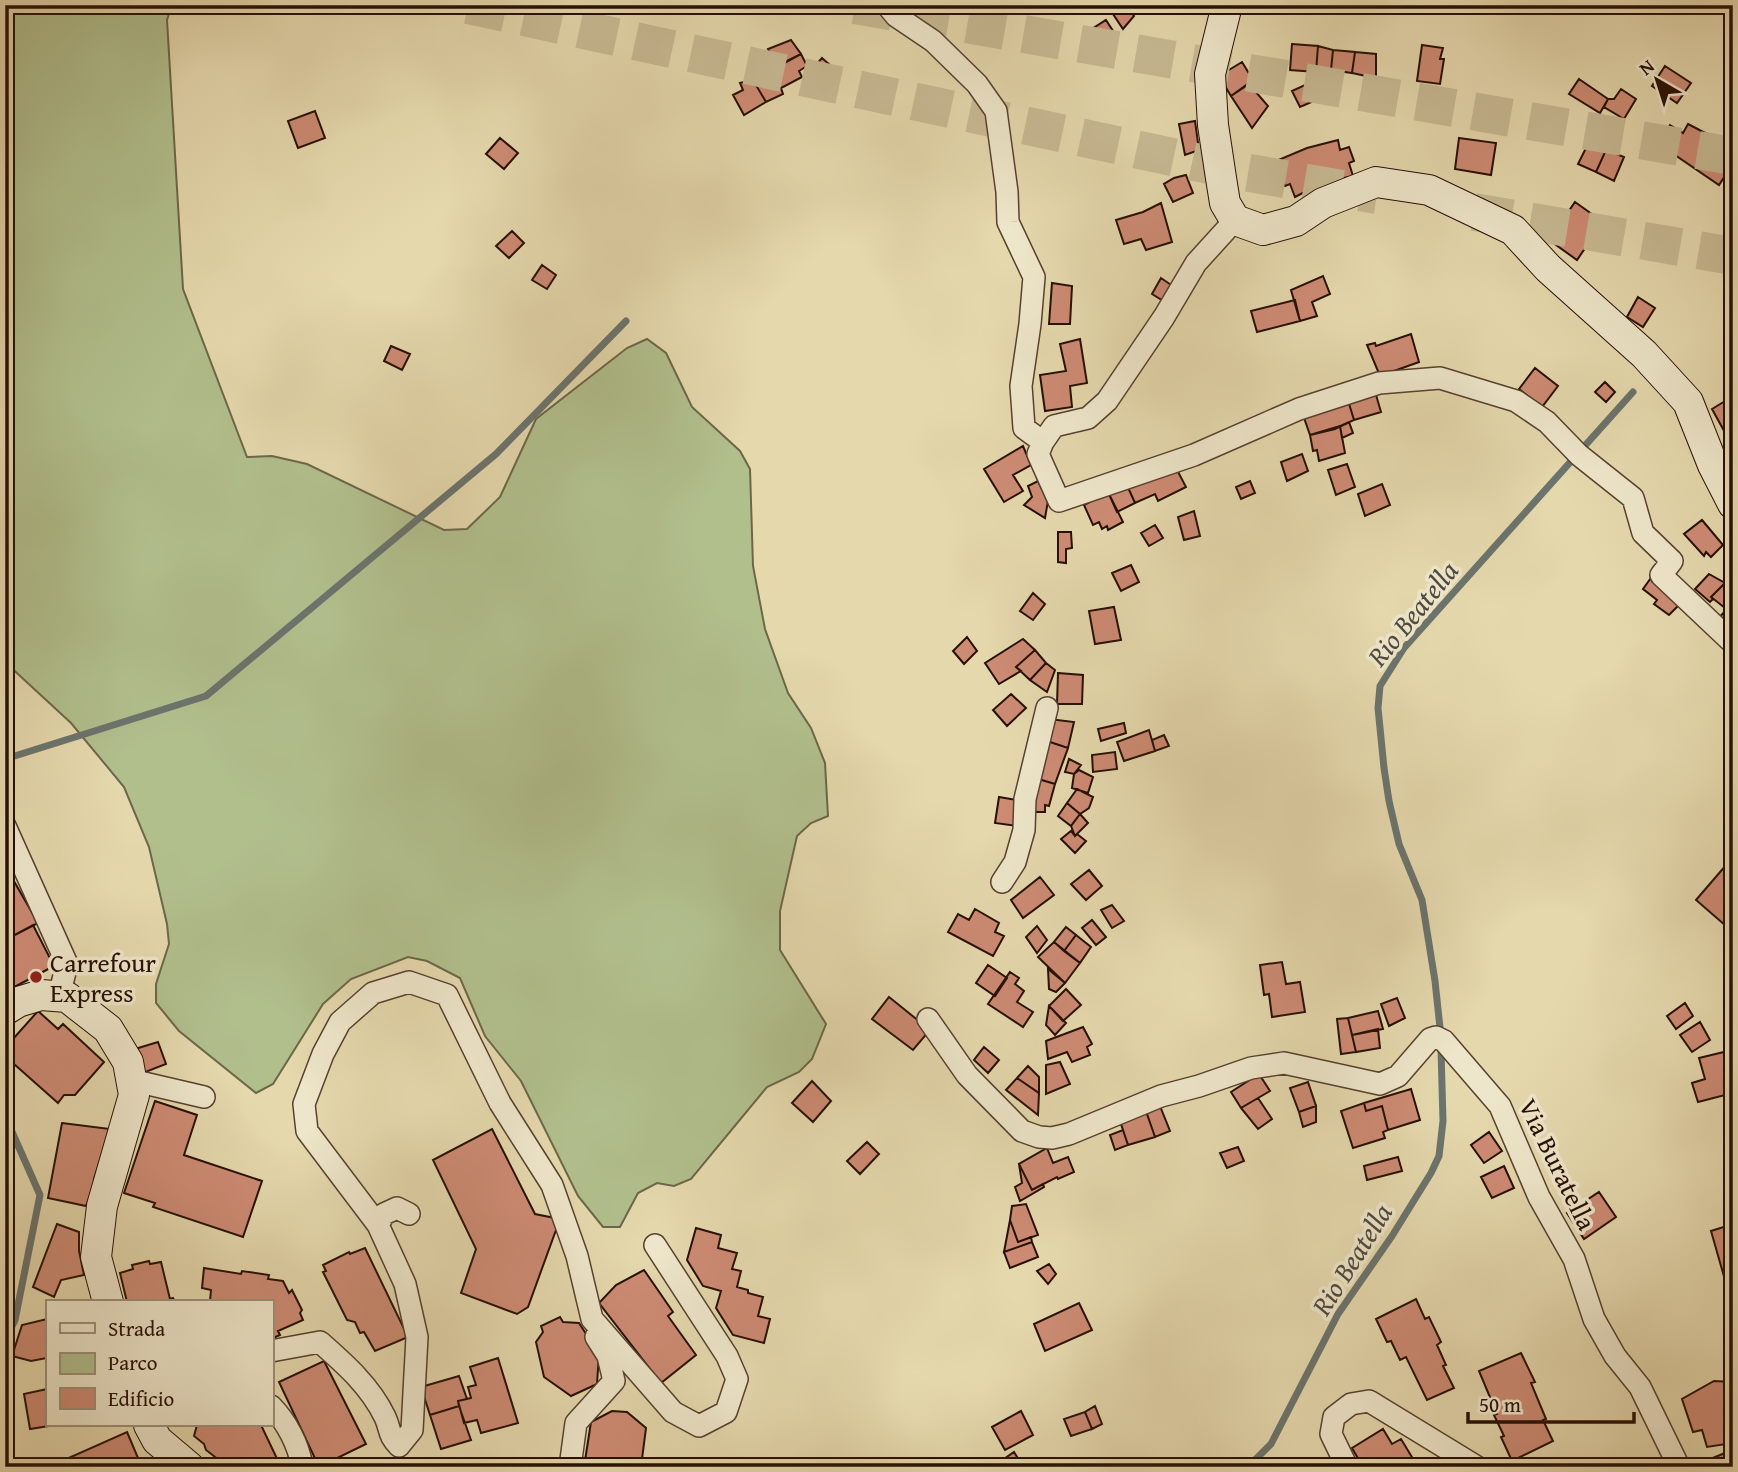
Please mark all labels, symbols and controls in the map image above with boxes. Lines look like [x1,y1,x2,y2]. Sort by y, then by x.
north arrow [1622,46,1692,116]
text: N [1633,52,1660,82]
water label: Rio Beatella [1356,551,1467,675]
place label: Carrefour Express [50,943,156,1012]
marker: Carrefour Express [28,969,44,985]
street label: Via Buratella [1509,1092,1607,1237]
water label: Rio Beatella [1300,1195,1402,1324]
legend [46,1300,273,1426]
text: Strada [108,1313,165,1344]
text: Parco [108,1347,158,1378]
scale bar [1468,1381,1635,1425]
text: Edificio [108,1383,174,1414]
text: 50 m [1479,1389,1521,1420]

